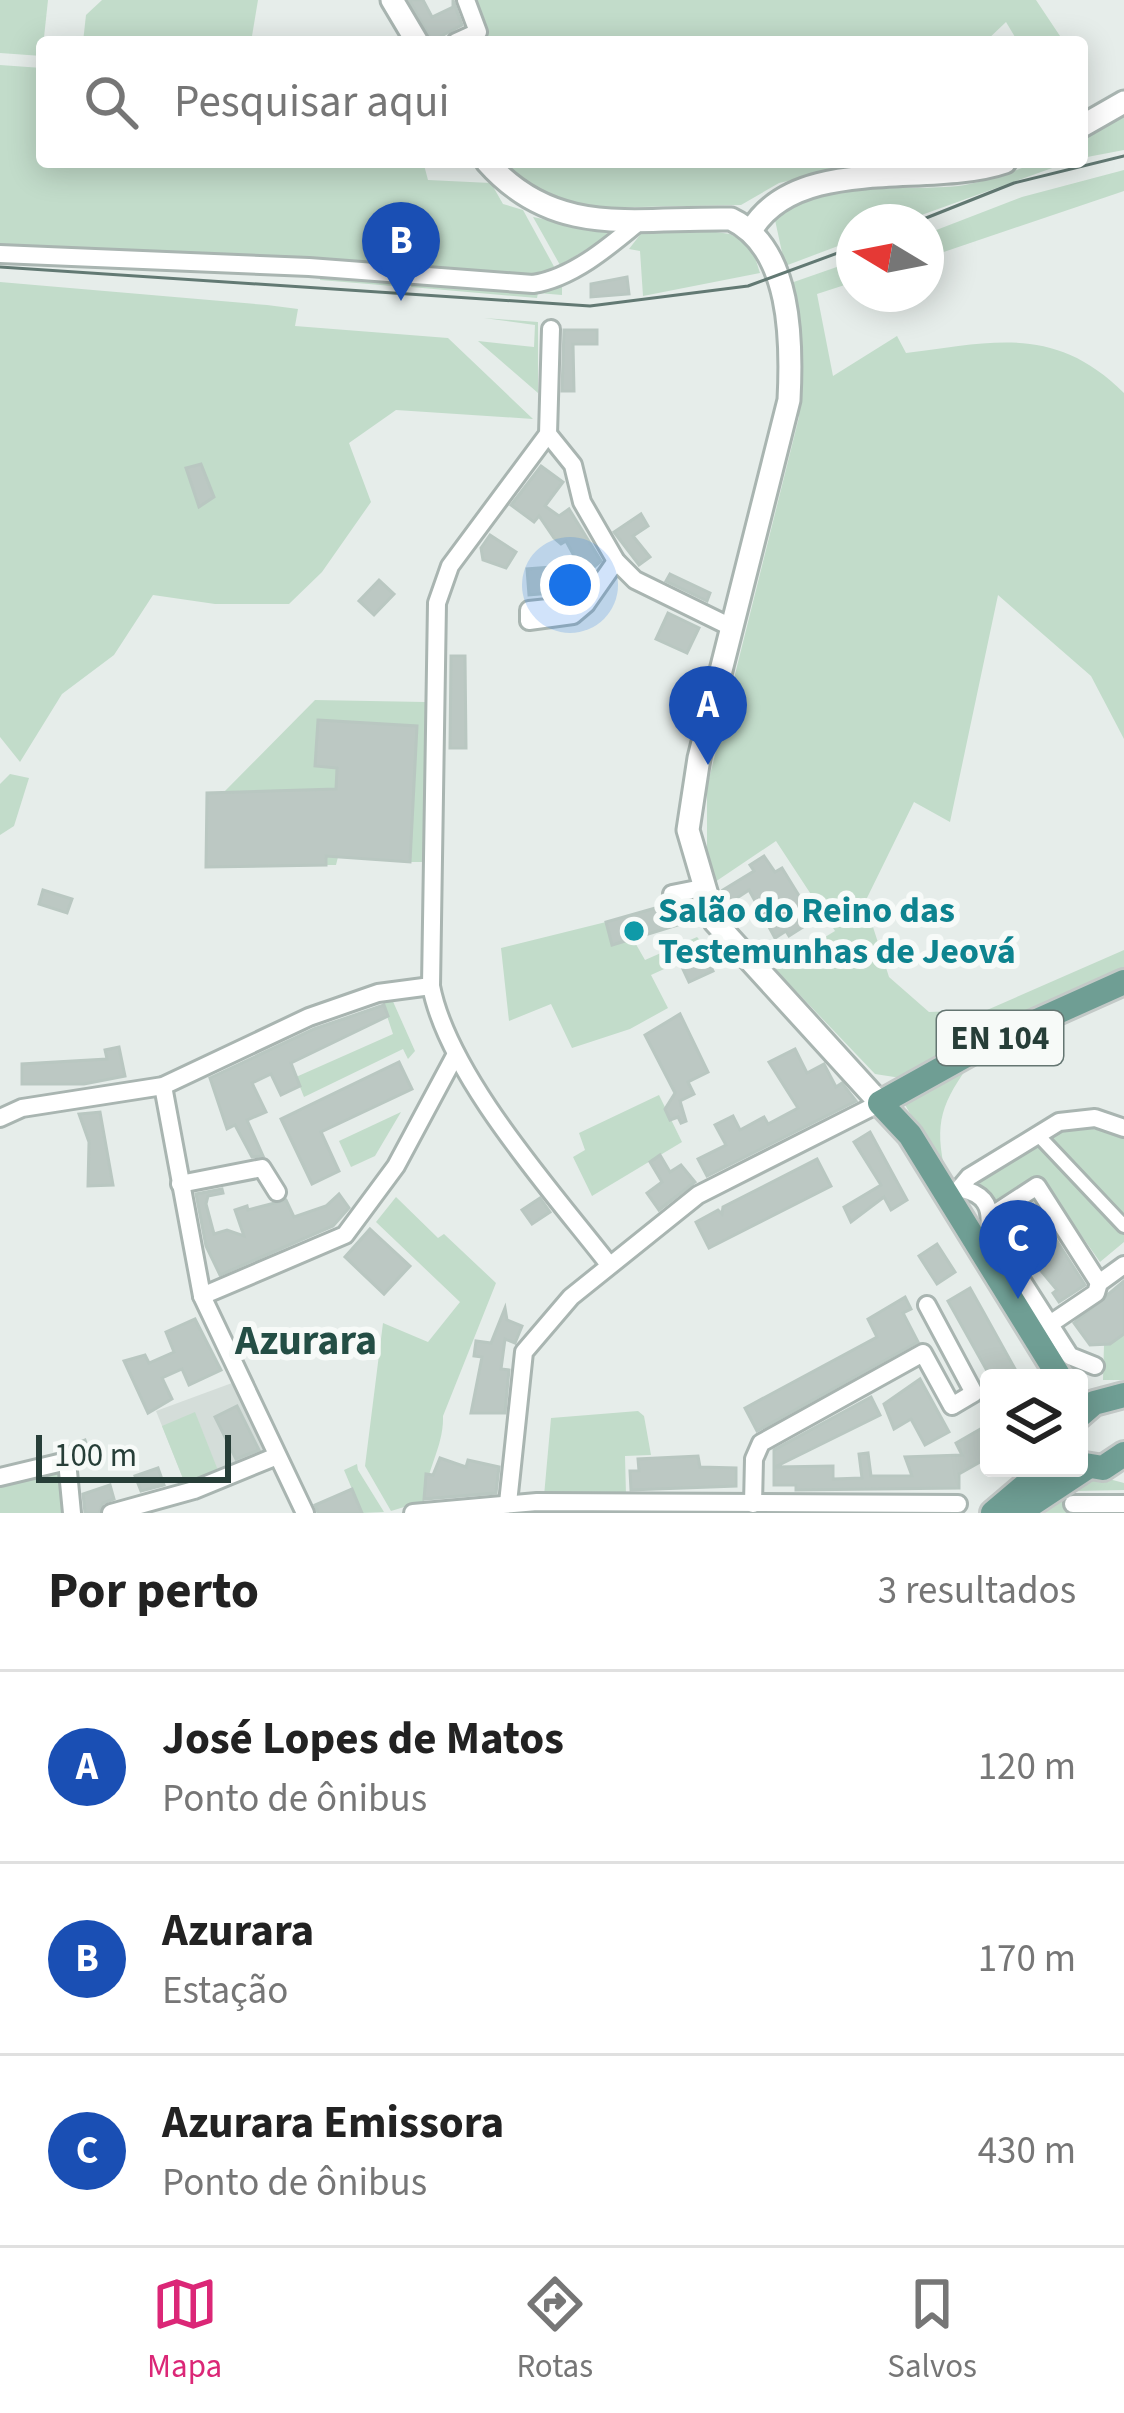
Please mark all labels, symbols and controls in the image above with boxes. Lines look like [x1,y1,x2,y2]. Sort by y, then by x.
search box [36,36,1088,168]
icon: search [78,69,144,135]
text: Pesquisar aqui [174,70,449,134]
pin: B [362,202,440,301]
north arrow [836,204,944,312]
your location [540,555,600,615]
pin: A [669,666,747,765]
place label: Salão do Reino das Testemunhas de Jeová [658,885,1016,977]
marker: Salão do Reino das Testemunhas de Jeová [621,918,647,944]
road number: EN 104 [937,1011,1063,1065]
pin: C [979,1200,1057,1299]
district label: Azurara [234,1311,377,1371]
map controls [980,1369,1088,1477]
button: layers [980,1369,1088,1477]
scale bar [36,1429,231,1482]
text: 100 m [54,1432,137,1479]
text: Por perto [48,1555,259,1627]
text: 3 resultados [878,1563,1076,1619]
text: José Lopes de Matos [162,1707,564,1771]
text: A [76,1739,98,1795]
text: 120 m [978,1739,1076,1795]
text: Ponto de ônibus [162,1771,427,1827]
text: Azurara [162,1899,314,1963]
text: B [75,1931,99,1987]
text: 170 m [978,1931,1076,1987]
text: Estação [162,1963,288,2019]
text: Azurara Emissora [162,2091,504,2155]
text: C [76,2123,98,2179]
text: 430 m [978,2123,1076,2179]
text: Ponto de ônibus [162,2155,427,2211]
tab: Mapa [147,2271,222,2390]
tab: Rotas [516,2271,593,2390]
tab: Salvos [887,2271,977,2390]

